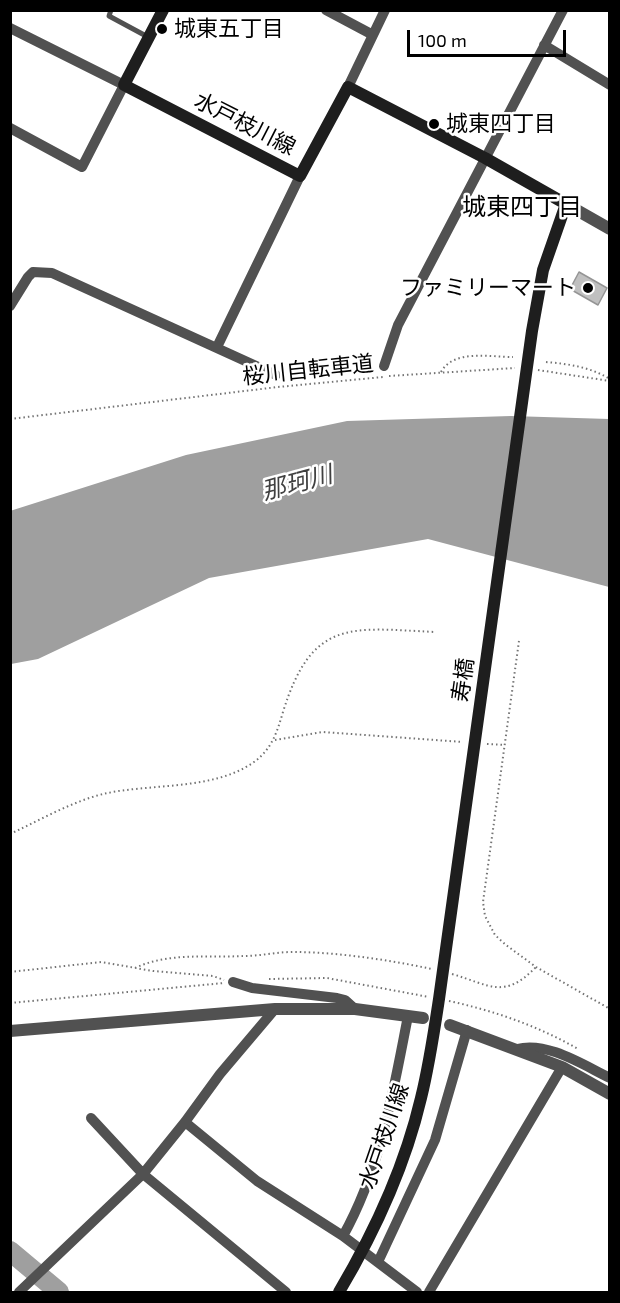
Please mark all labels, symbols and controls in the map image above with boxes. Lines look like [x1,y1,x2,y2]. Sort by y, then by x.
place label: 城東五丁目 [174,16,284,42]
scale bar [410,18,569,56]
marker: 城東五丁目 [155,22,169,36]
text: 100 m [418,29,467,51]
street label: 水戸枝川線 [190,87,300,161]
place label: 城東四丁目 [446,111,556,137]
marker: 城東四丁目 [427,117,441,131]
district label: 城東四丁目 [462,193,582,221]
place label: ファミリーマート [400,275,576,301]
marker: ファミリーマート [581,281,595,295]
street label: 桜川自転車道 [241,350,375,390]
water label: 那珂川 [258,460,336,506]
street label: 寿橋 [447,656,479,704]
street label: 水戸枝川線 [354,1080,414,1192]

